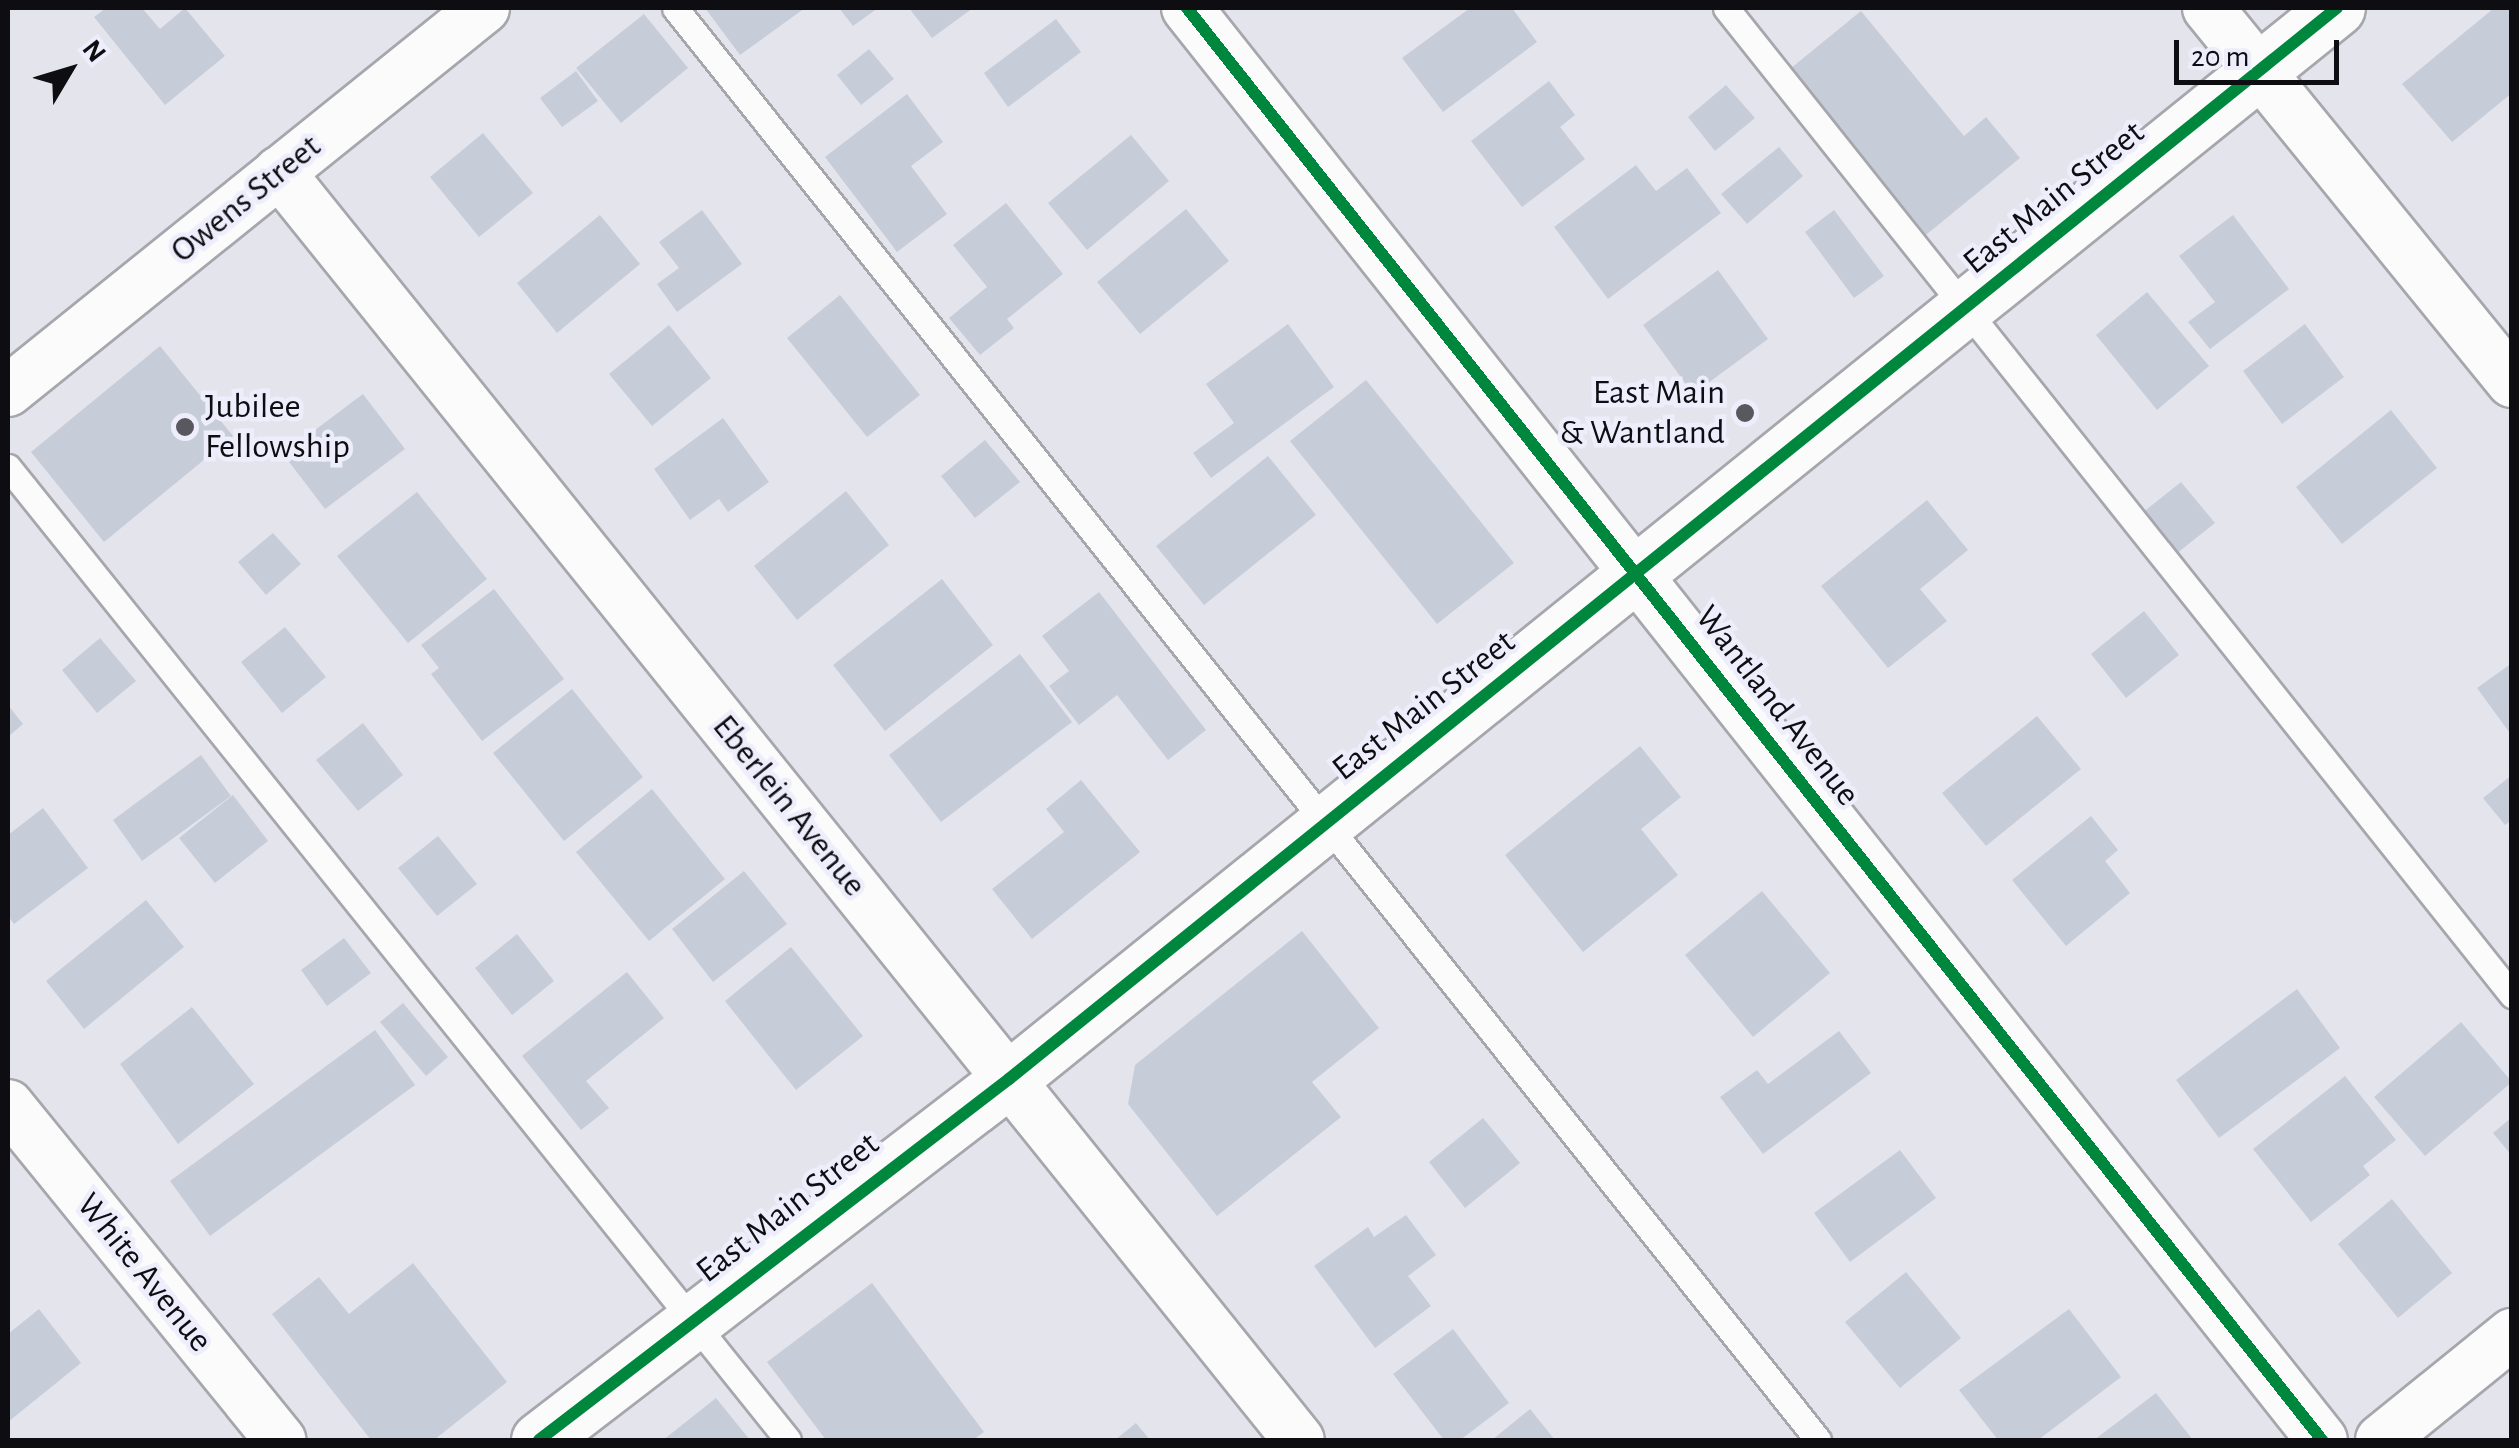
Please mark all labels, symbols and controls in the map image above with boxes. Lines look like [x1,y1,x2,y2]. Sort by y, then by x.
north arrow [20,20,120,120]
scale bar [2179,20,2344,82]
text: N [77,35,111,68]
text: 20 m [2191,42,2249,72]
street label: East Main Street [1955,112,2153,284]
street label: Owens Street [163,126,329,272]
place label: East Main & Wantland [1560,372,1725,454]
place label: Jubilee Fellowship [205,386,350,468]
marker: East Main & Wantland [1734,402,1756,424]
marker: Jubilee Fellowship [174,416,196,438]
street label: Wantland Avenue [1686,597,1868,815]
street label: East Main Street [1324,622,1524,790]
street label: Eberlein Avenue [703,707,875,905]
street label: East Main Street [688,1124,888,1292]
street label: White Avenue [67,1185,221,1361]

